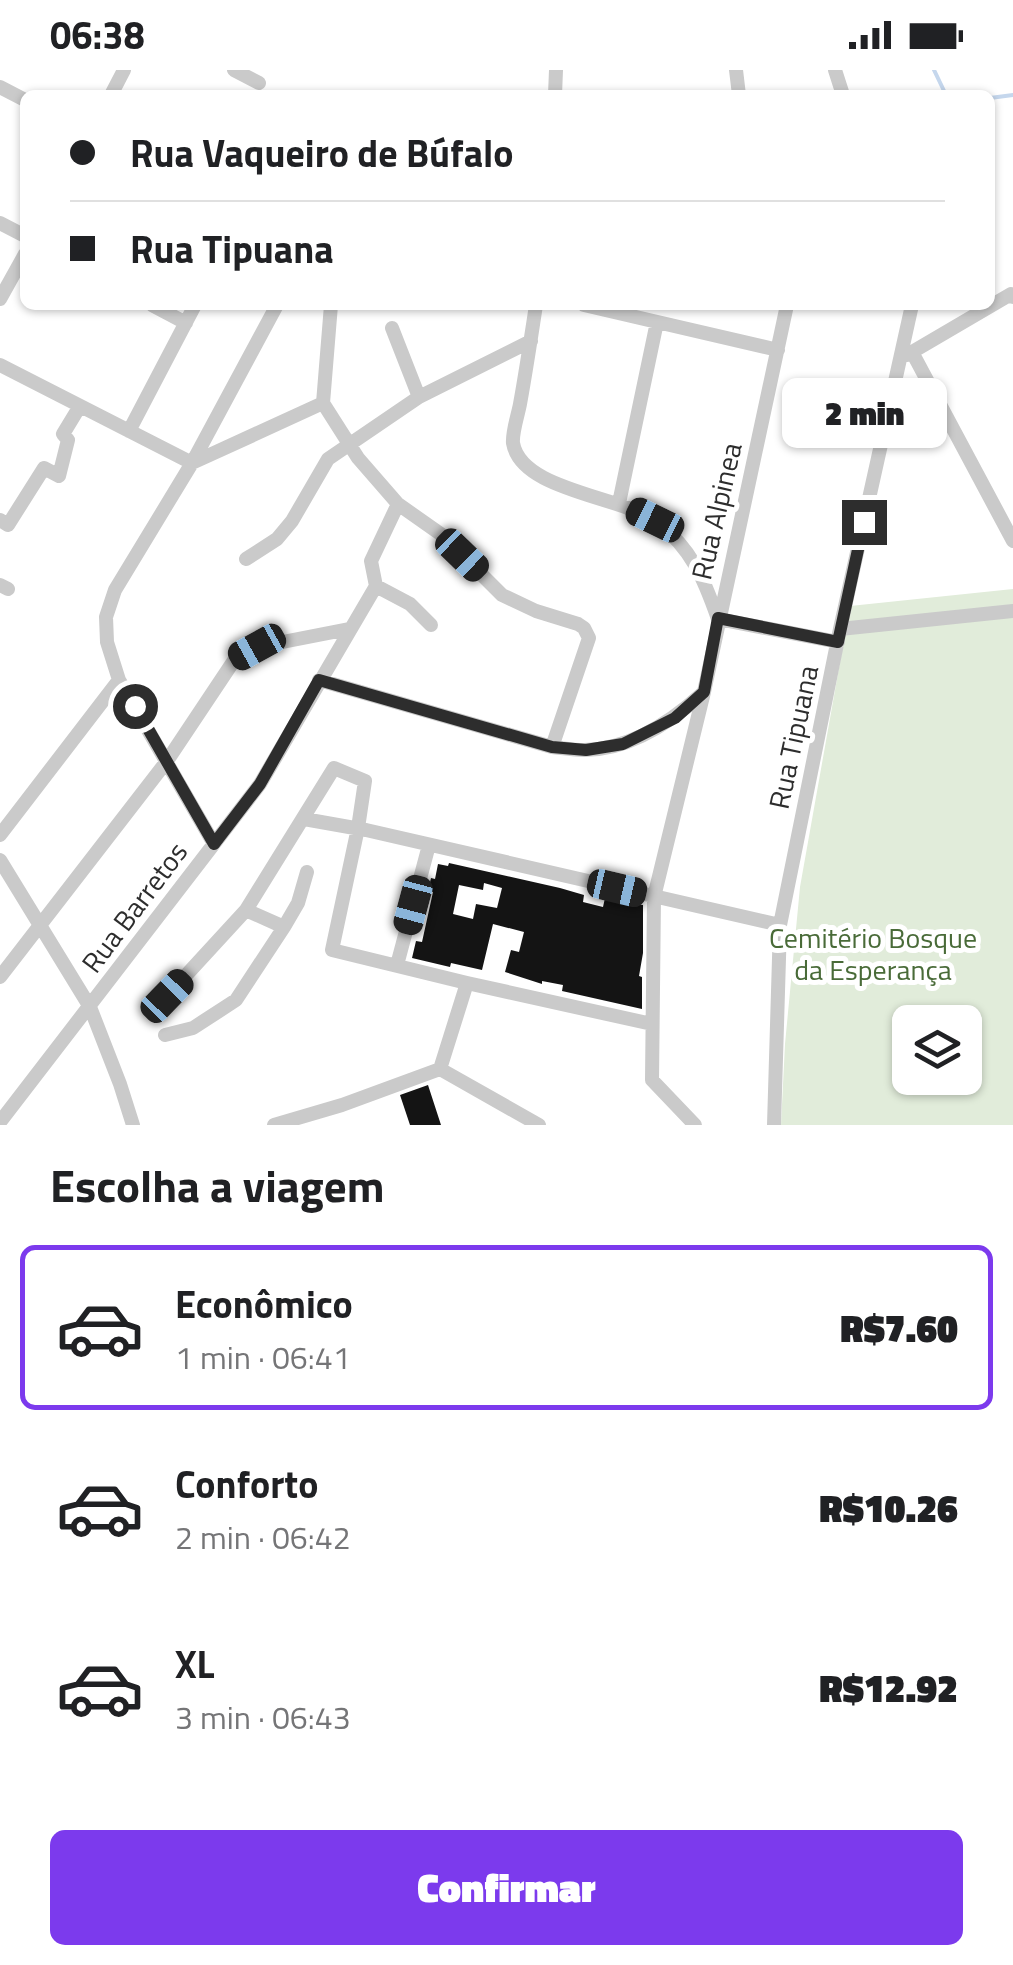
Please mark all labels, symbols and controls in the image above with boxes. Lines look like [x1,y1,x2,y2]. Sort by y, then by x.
text: 06:38 [50,6,145,64]
text: Rua Vaqueiro de Búfalo [130,124,514,182]
text: Rua Tipuana [130,220,334,278]
callout: 2 min [782,377,946,447]
text: 2 min [825,389,904,437]
street label: Rua Alpinea [679,438,753,584]
car [621,493,689,547]
route end [842,500,887,545]
car [430,523,494,587]
car [223,619,291,675]
street label: Rua Tipuana [757,661,829,813]
route start [113,684,158,729]
street label: Rua Barretos [70,832,198,982]
car [584,867,650,909]
car [391,872,435,938]
park label: Cemitério Bosque da Esperança [769,916,977,991]
car [135,964,199,1028]
map controls [892,1005,982,1095]
button: layers [892,1005,982,1095]
text: Escolha a viagem [50,1151,385,1219]
text: Econômico [175,1275,353,1333]
icon: car [55,1283,145,1373]
text: R$7.60 [840,1299,958,1357]
text: 1 min · 06:41 [175,1333,351,1381]
text: Conforto [175,1455,318,1513]
icon: car [55,1463,145,1553]
text: R$10.26 [819,1479,958,1537]
text: 2 min · 06:42 [175,1513,351,1561]
text: XL [175,1635,215,1693]
icon: car [55,1643,145,1733]
text: R$12.92 [819,1659,958,1717]
text: 3 min · 06:43 [175,1693,351,1741]
button: Confirmar [50,1830,963,1945]

